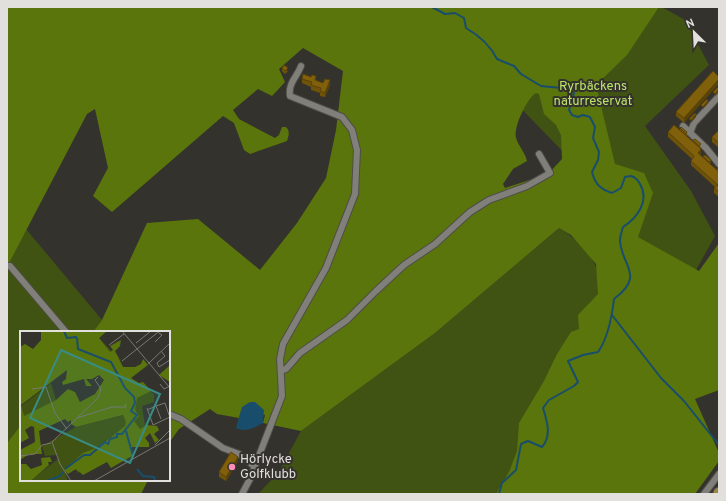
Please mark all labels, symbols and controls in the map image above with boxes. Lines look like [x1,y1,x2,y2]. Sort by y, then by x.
north arrow [674,12,714,52]
text: N [684,16,697,32]
park label: Ryrbäckens naturreservat [554,79,632,110]
inset map [20,331,170,481]
place label: Hörlycke Golfklubb [240,452,296,483]
marker: Hörlycke Golfklubb [227,462,237,472]

